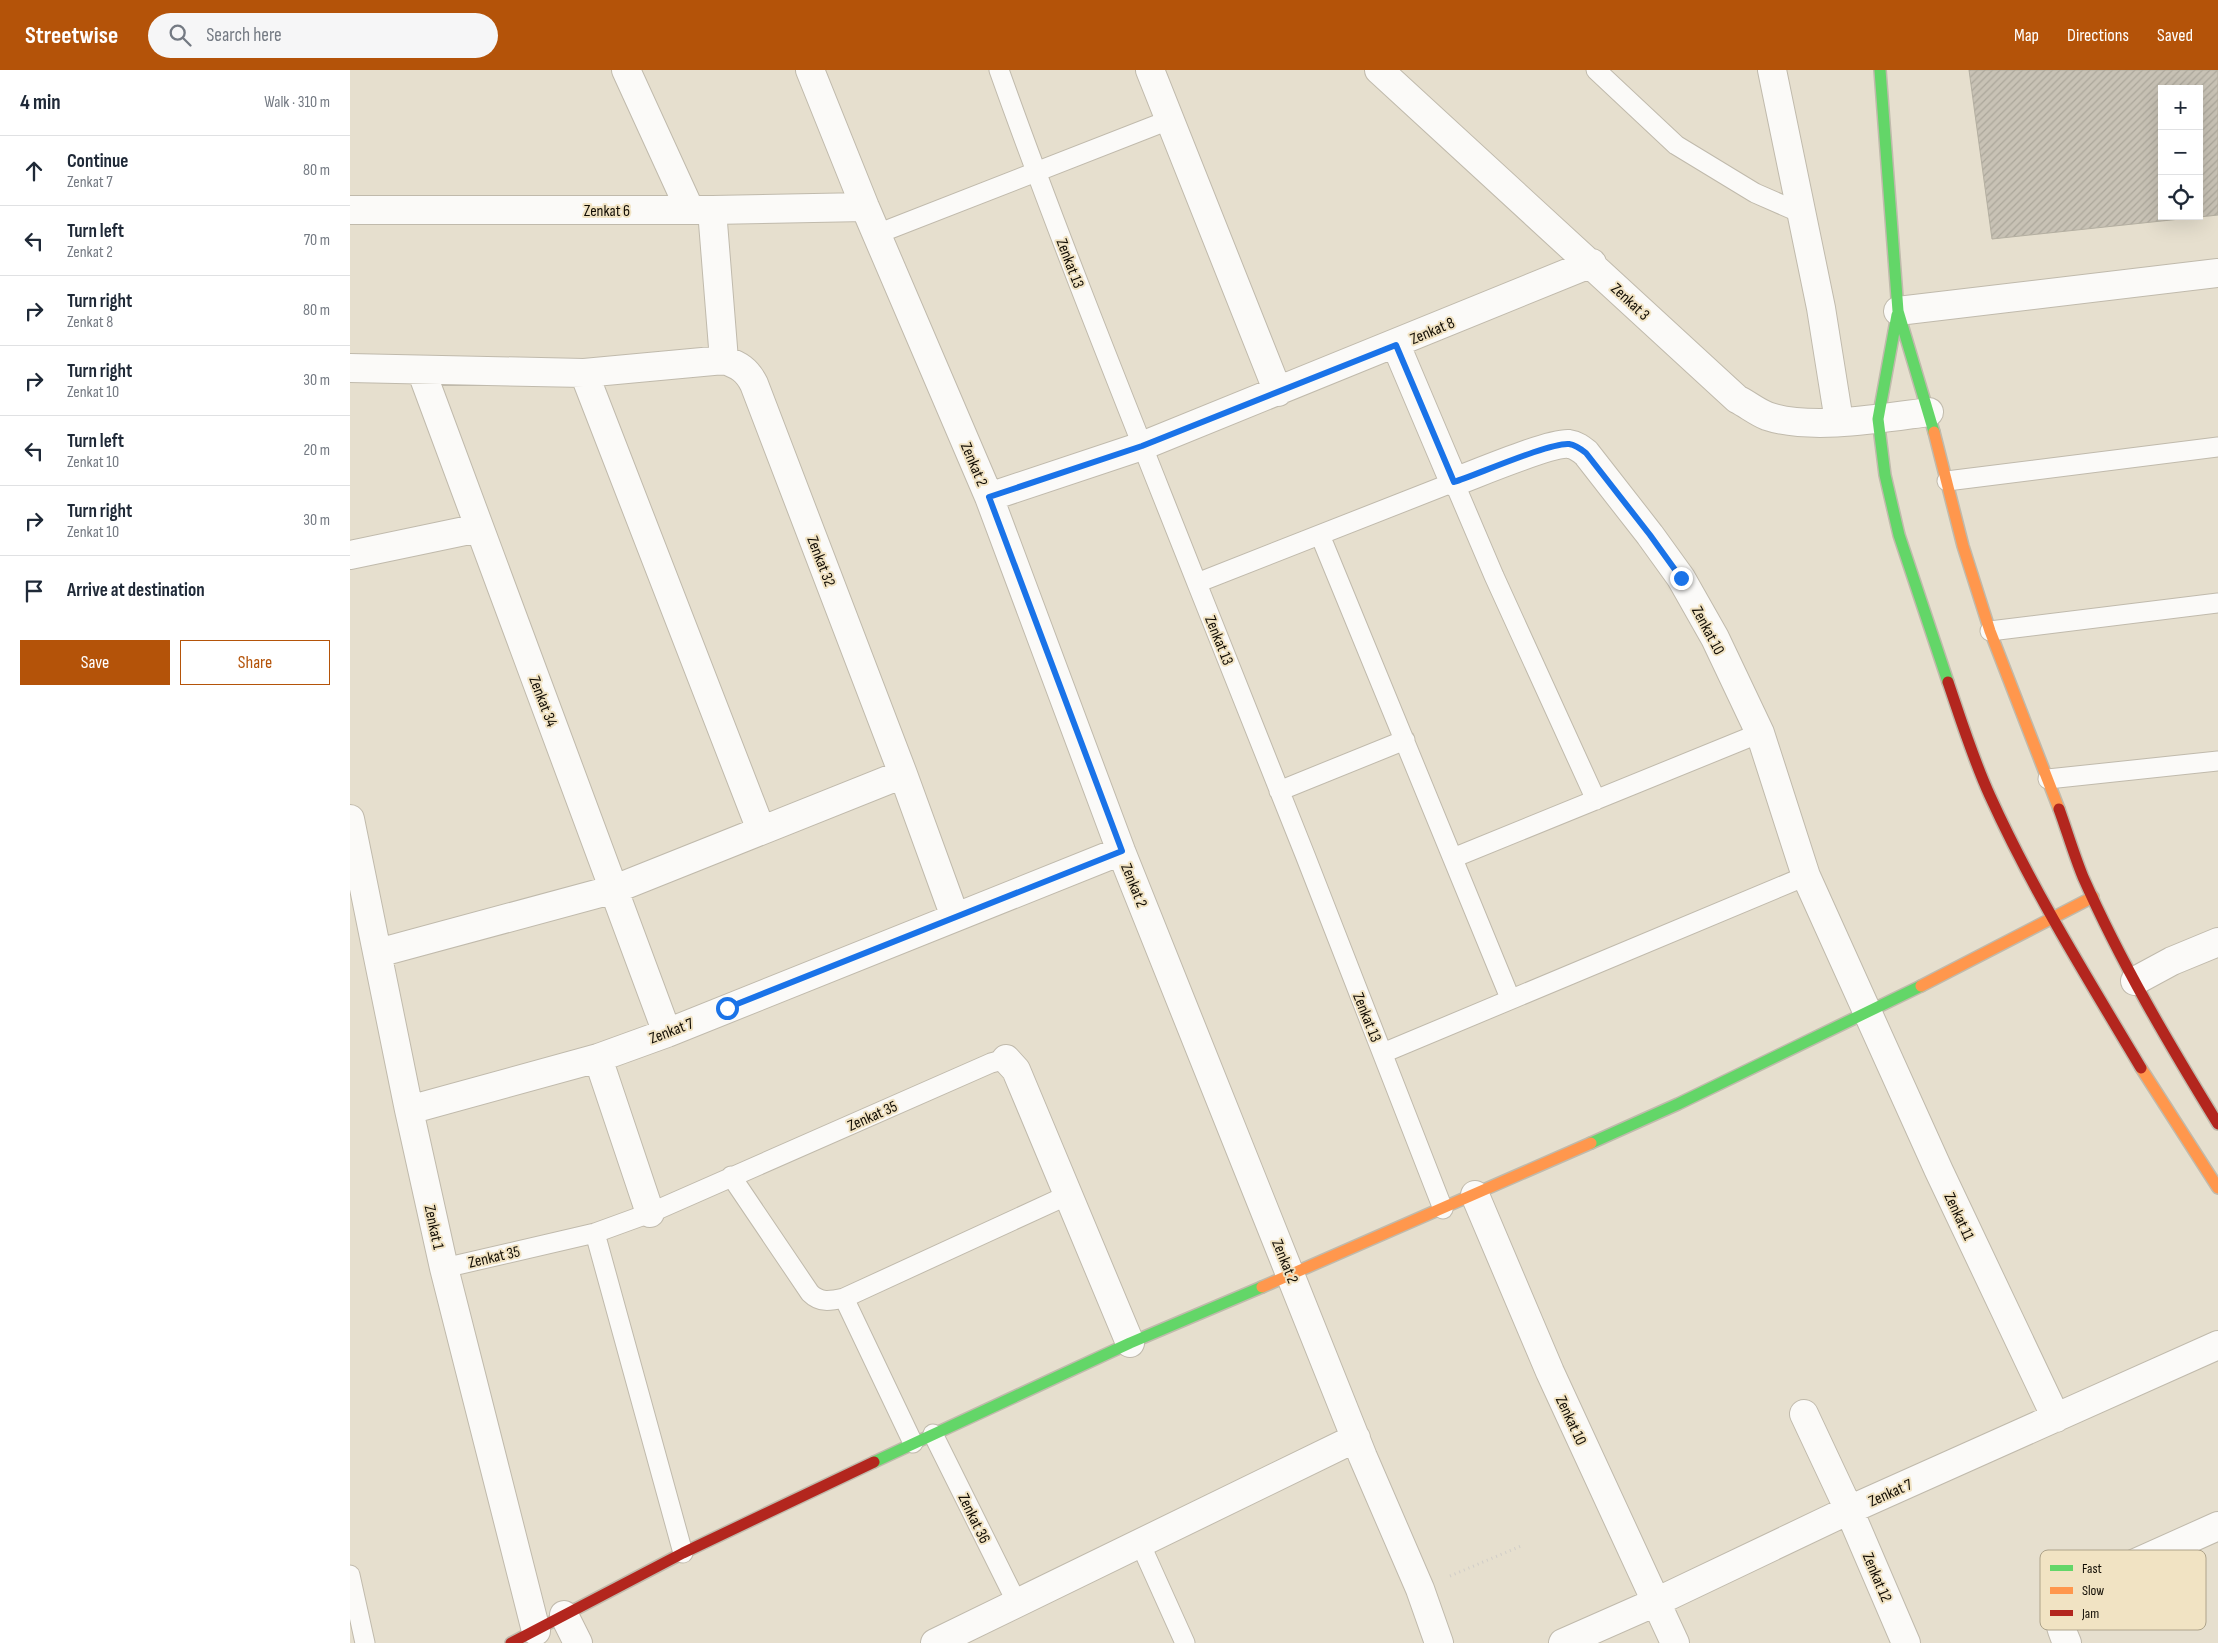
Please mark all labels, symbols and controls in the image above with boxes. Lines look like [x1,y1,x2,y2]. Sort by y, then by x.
search box [148,13,498,58]
text: Streetwise [25,21,118,50]
icon: search [166,21,194,49]
text: Search here [206,24,282,47]
text: Map [2014,25,2039,46]
text: Directions [2067,25,2129,46]
text: Saved [2157,25,2193,46]
map controls [2158,85,2203,220]
button: + [2158,85,2203,130]
text: 4 min [20,90,61,115]
text: Walk · 310 m [264,93,330,112]
button: − [2158,130,2203,175]
text: Continue [67,150,128,173]
icon: ahead [20,157,48,185]
text: 80 m [303,161,330,180]
text: Zenkat 7 [67,173,113,192]
button: locate [2158,175,2203,220]
street label: Zenkat 6 [584,202,630,221]
text: Turn left [67,220,124,243]
icon: left [20,227,48,255]
text: 70 m [304,231,330,250]
street label: Zenkat 13 [1051,236,1088,291]
text: Zenkat 2 [67,243,113,262]
street label: Zenkat 3 [1607,279,1653,325]
text: Turn right [67,290,132,313]
icon: right [20,297,48,325]
text: 80 m [303,301,330,320]
text: Zenkat 8 [67,313,113,332]
street label: Zenkat 8 [1408,314,1458,349]
text: Turn right [67,360,132,383]
icon: right [20,367,48,395]
text: 30 m [303,371,330,390]
text: Zenkat 10 [67,383,119,402]
text: Turn left [67,430,124,453]
icon: left [20,437,48,465]
street label: Zenkat 2 [956,440,991,489]
text: 20 m [303,441,330,460]
text: Zenkat 10 [67,453,119,472]
text: Turn right [67,500,132,523]
icon: right [20,507,48,535]
text: 30 m [303,511,330,530]
text: Zenkat 10 [67,523,119,542]
street label: Zenkat 32 [802,534,839,589]
route end [1670,567,1693,590]
icon: arrive [20,577,48,605]
text: Arrive at destination [67,579,205,602]
street label: Zenkat 10 [1687,603,1728,658]
street label: Zenkat 13 [1200,613,1237,668]
button: Save [20,640,170,685]
button: Share [180,640,330,685]
street label: Zenkat 34 [524,674,561,730]
street label: Zenkat 2 [1116,861,1151,910]
street label: Zenkat 13 [1348,990,1385,1045]
route start [716,997,739,1020]
street label: Zenkat 7 [647,1014,697,1048]
street label: Zenkat 35 [845,1097,900,1136]
street label: Zenkat 11 [1939,1190,1978,1244]
street label: Zenkat 1 [420,1203,448,1252]
street label: Zenkat 2 [1267,1237,1302,1286]
street label: Zenkat 35 [467,1242,522,1273]
street label: Zenkat 10 [1551,1393,1590,1448]
street label: Zenkat 7 [1866,1475,1916,1511]
street label: Zenkat 36 [953,1491,994,1547]
street label: Zenkat 12 [1858,1550,1895,1605]
legend [2040,1550,2206,1630]
text: Fast [2082,1560,2102,1577]
text: Slow [2082,1582,2104,1599]
text: Jam [2081,1605,2099,1622]

